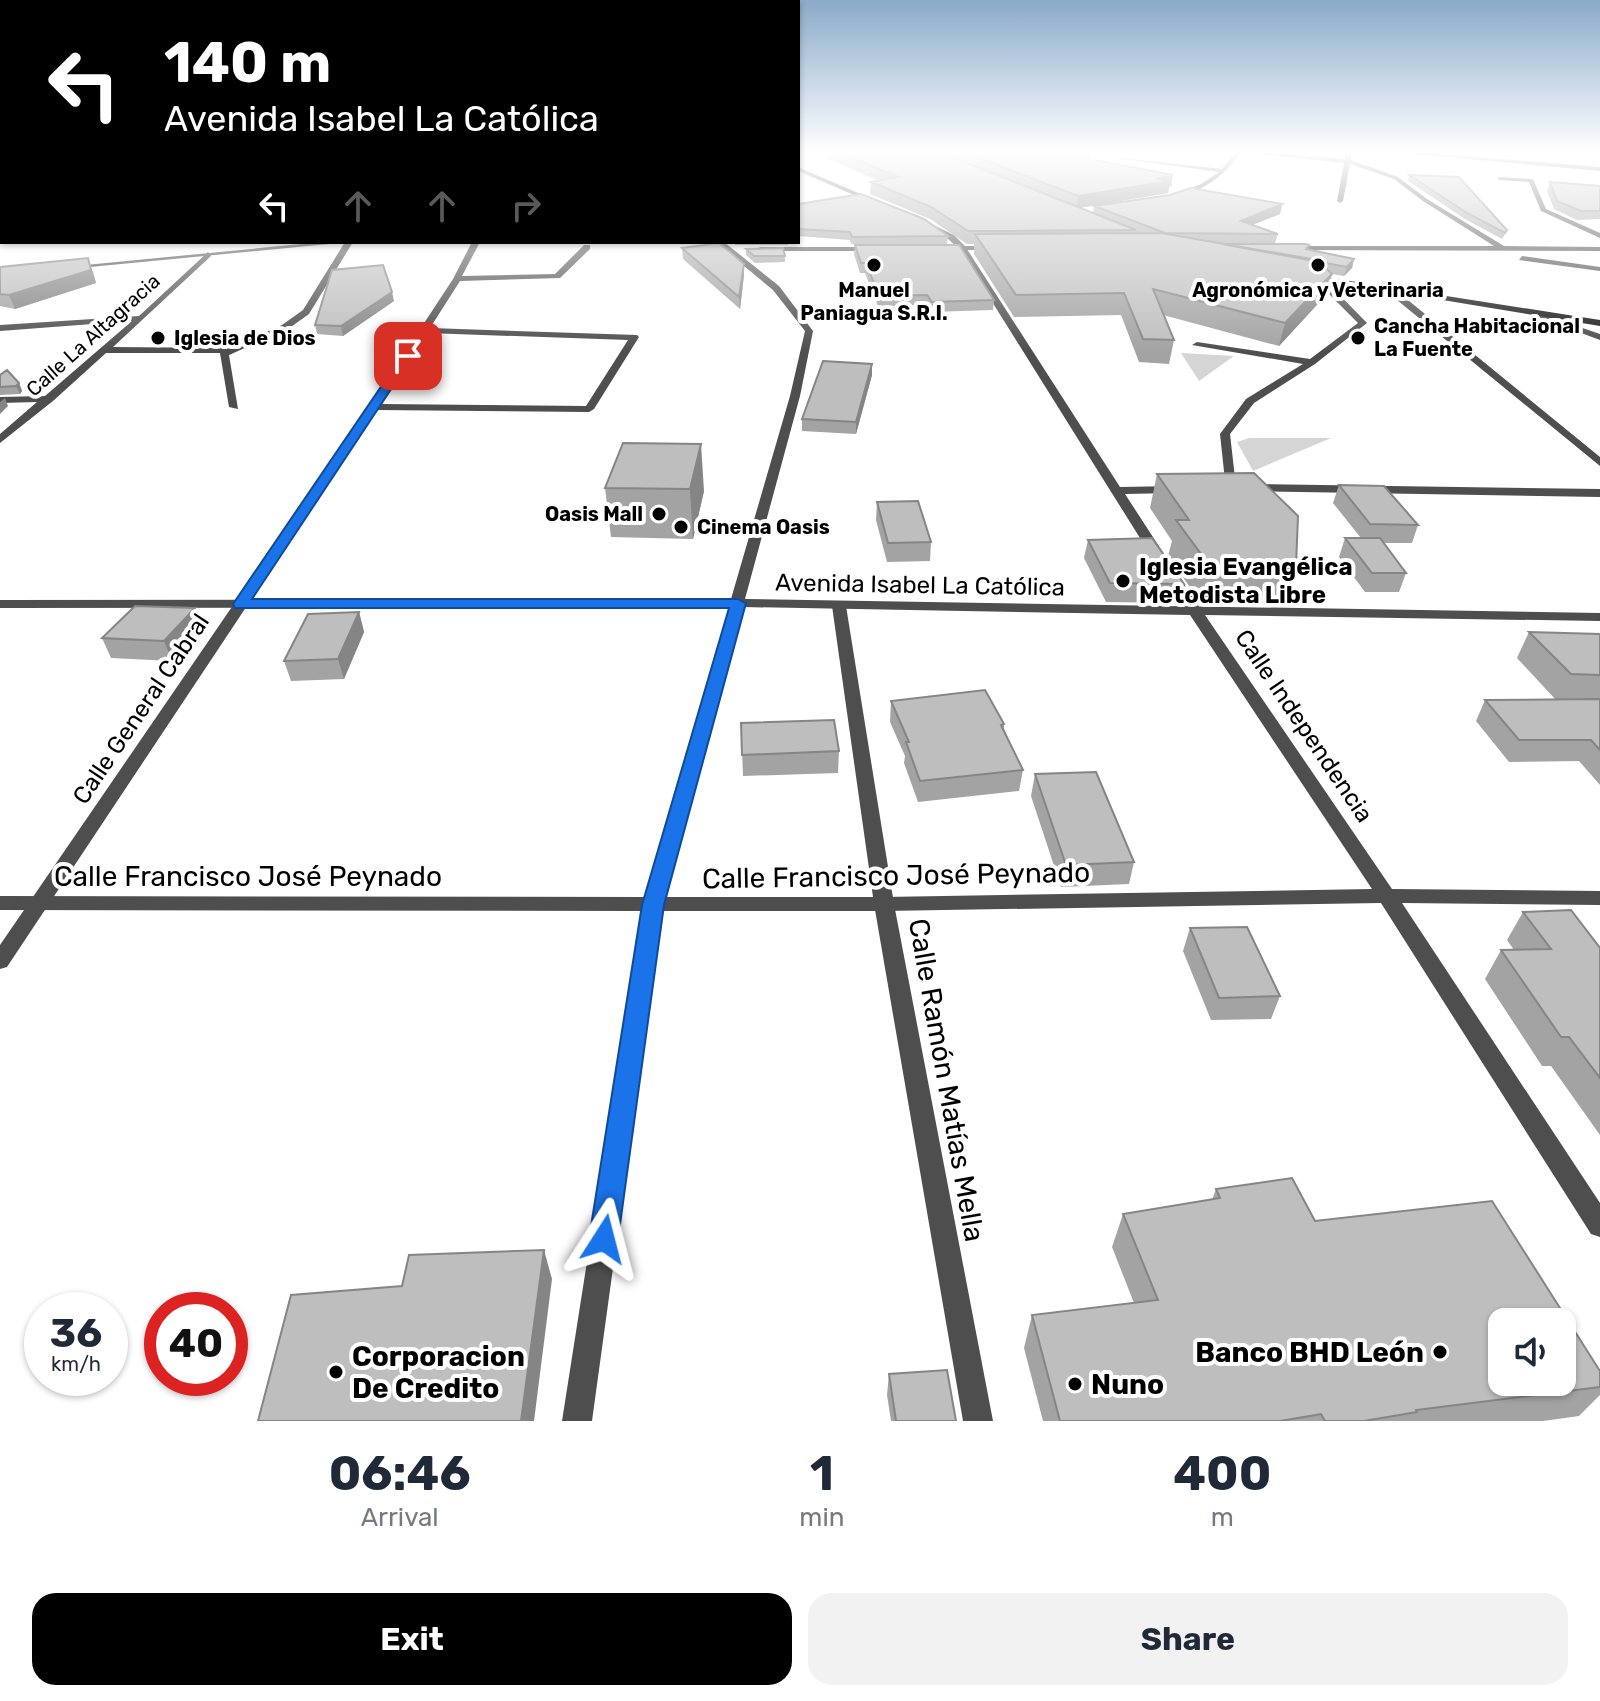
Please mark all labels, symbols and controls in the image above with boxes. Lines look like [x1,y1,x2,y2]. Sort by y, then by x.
text: 140 m [164,30,331,96]
icon: left [32,32,136,136]
text: Avenida Isabel La Católica [164,97,599,140]
icon: left [252,184,296,228]
icon: ahead [336,184,380,228]
icon: ahead [420,184,464,228]
icon: right [504,184,548,228]
marker: Manuel Paniagua S.R.I. [865,256,883,274]
marker: Agronómica y Veterinaria [1309,256,1327,274]
street label: Calle La Altagracia [21,269,165,401]
place label: Manuel Paniagua S.R.I. [800,278,948,325]
place label: Agronómica y Veterinaria [1192,278,1444,302]
place label: Cancha Habitacional La Fuente [1374,314,1580,361]
pin [374,322,442,390]
place label: Iglesia de Dios [174,326,316,350]
marker: Iglesia de Dios [149,329,167,347]
marker: Cancha Habitacional La Fuente [1349,329,1367,347]
icon: arrive [386,334,430,378]
place label: Oasis Mall [545,502,643,526]
marker: Oasis Mall [650,505,668,523]
place label: Cinema Oasis [697,515,830,539]
marker: Cinema Oasis [672,518,690,536]
place label: Iglesia Evangélica Metodista Libre [1139,553,1353,609]
street label: Avenida Isabel La Católica [775,568,1065,602]
marker: Iglesia Evangélica Metodista Libre [1114,572,1132,590]
street label: Calle General Cabral [67,609,215,809]
street label: Calle Independencia [1229,625,1379,827]
street label: Calle Francisco José Peynado [702,856,1090,895]
street label: Calle Francisco José Peynado [54,860,442,893]
street label: Calle Ramón Matías Mella [902,916,991,1244]
position arrow [562,1197,646,1281]
speed limit sign: 40 [144,1292,248,1396]
map controls [1488,1308,1576,1396]
button: sound [1488,1308,1576,1396]
text: 36 [50,1310,102,1357]
place label: Banco BHD León [1195,1336,1424,1369]
place label: Corporacion De Credito [352,1340,525,1405]
marker: Banco BHD León [1431,1343,1449,1361]
text: km/h [51,1352,101,1376]
marker: Corporacion De Credito [327,1363,345,1381]
place label: Nuno [1091,1368,1164,1401]
marker: Nuno [1066,1375,1084,1393]
text: 06:46 [329,1445,471,1502]
text: 1 [810,1445,834,1502]
text: 400 [1173,1445,1271,1502]
text: Arrival [361,1502,439,1533]
text: min [799,1502,845,1533]
text: m [1211,1502,1234,1533]
button: Exit [32,1593,792,1685]
button: Share [808,1593,1568,1685]

